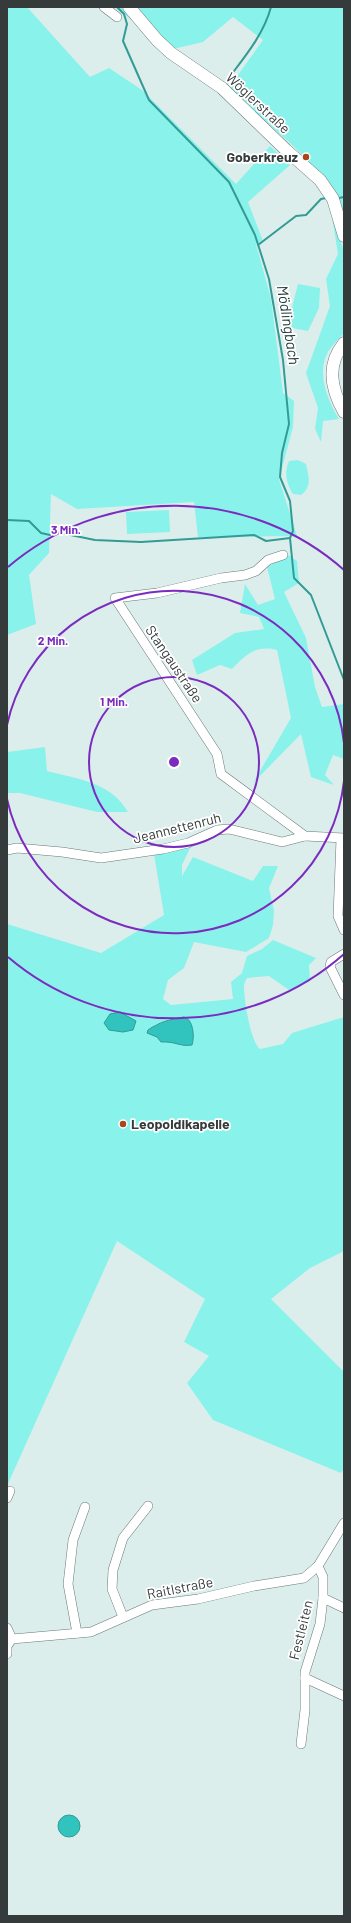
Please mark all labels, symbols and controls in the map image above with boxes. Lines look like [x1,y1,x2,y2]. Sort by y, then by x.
street label: Wöglerstraße [223,69,294,137]
place label: Goberkreuz [226,148,299,165]
marker: Goberkreuz [301,152,311,162]
water label: Mödlingbach [274,284,304,366]
text: 3 Min. [51,522,81,536]
street label: Stangaustraße [142,622,206,706]
text: 2 Min. [38,633,68,647]
text: 1 Min. [100,694,128,708]
centre of rings [167,755,181,769]
street label: Jeannettenruh [131,808,223,847]
place label: Leopoldikapelle [131,1115,230,1132]
marker: Leopoldikapelle [118,1119,128,1129]
street label: Raitlstraße [145,1573,214,1602]
street label: Festleiten [285,1598,316,1661]

